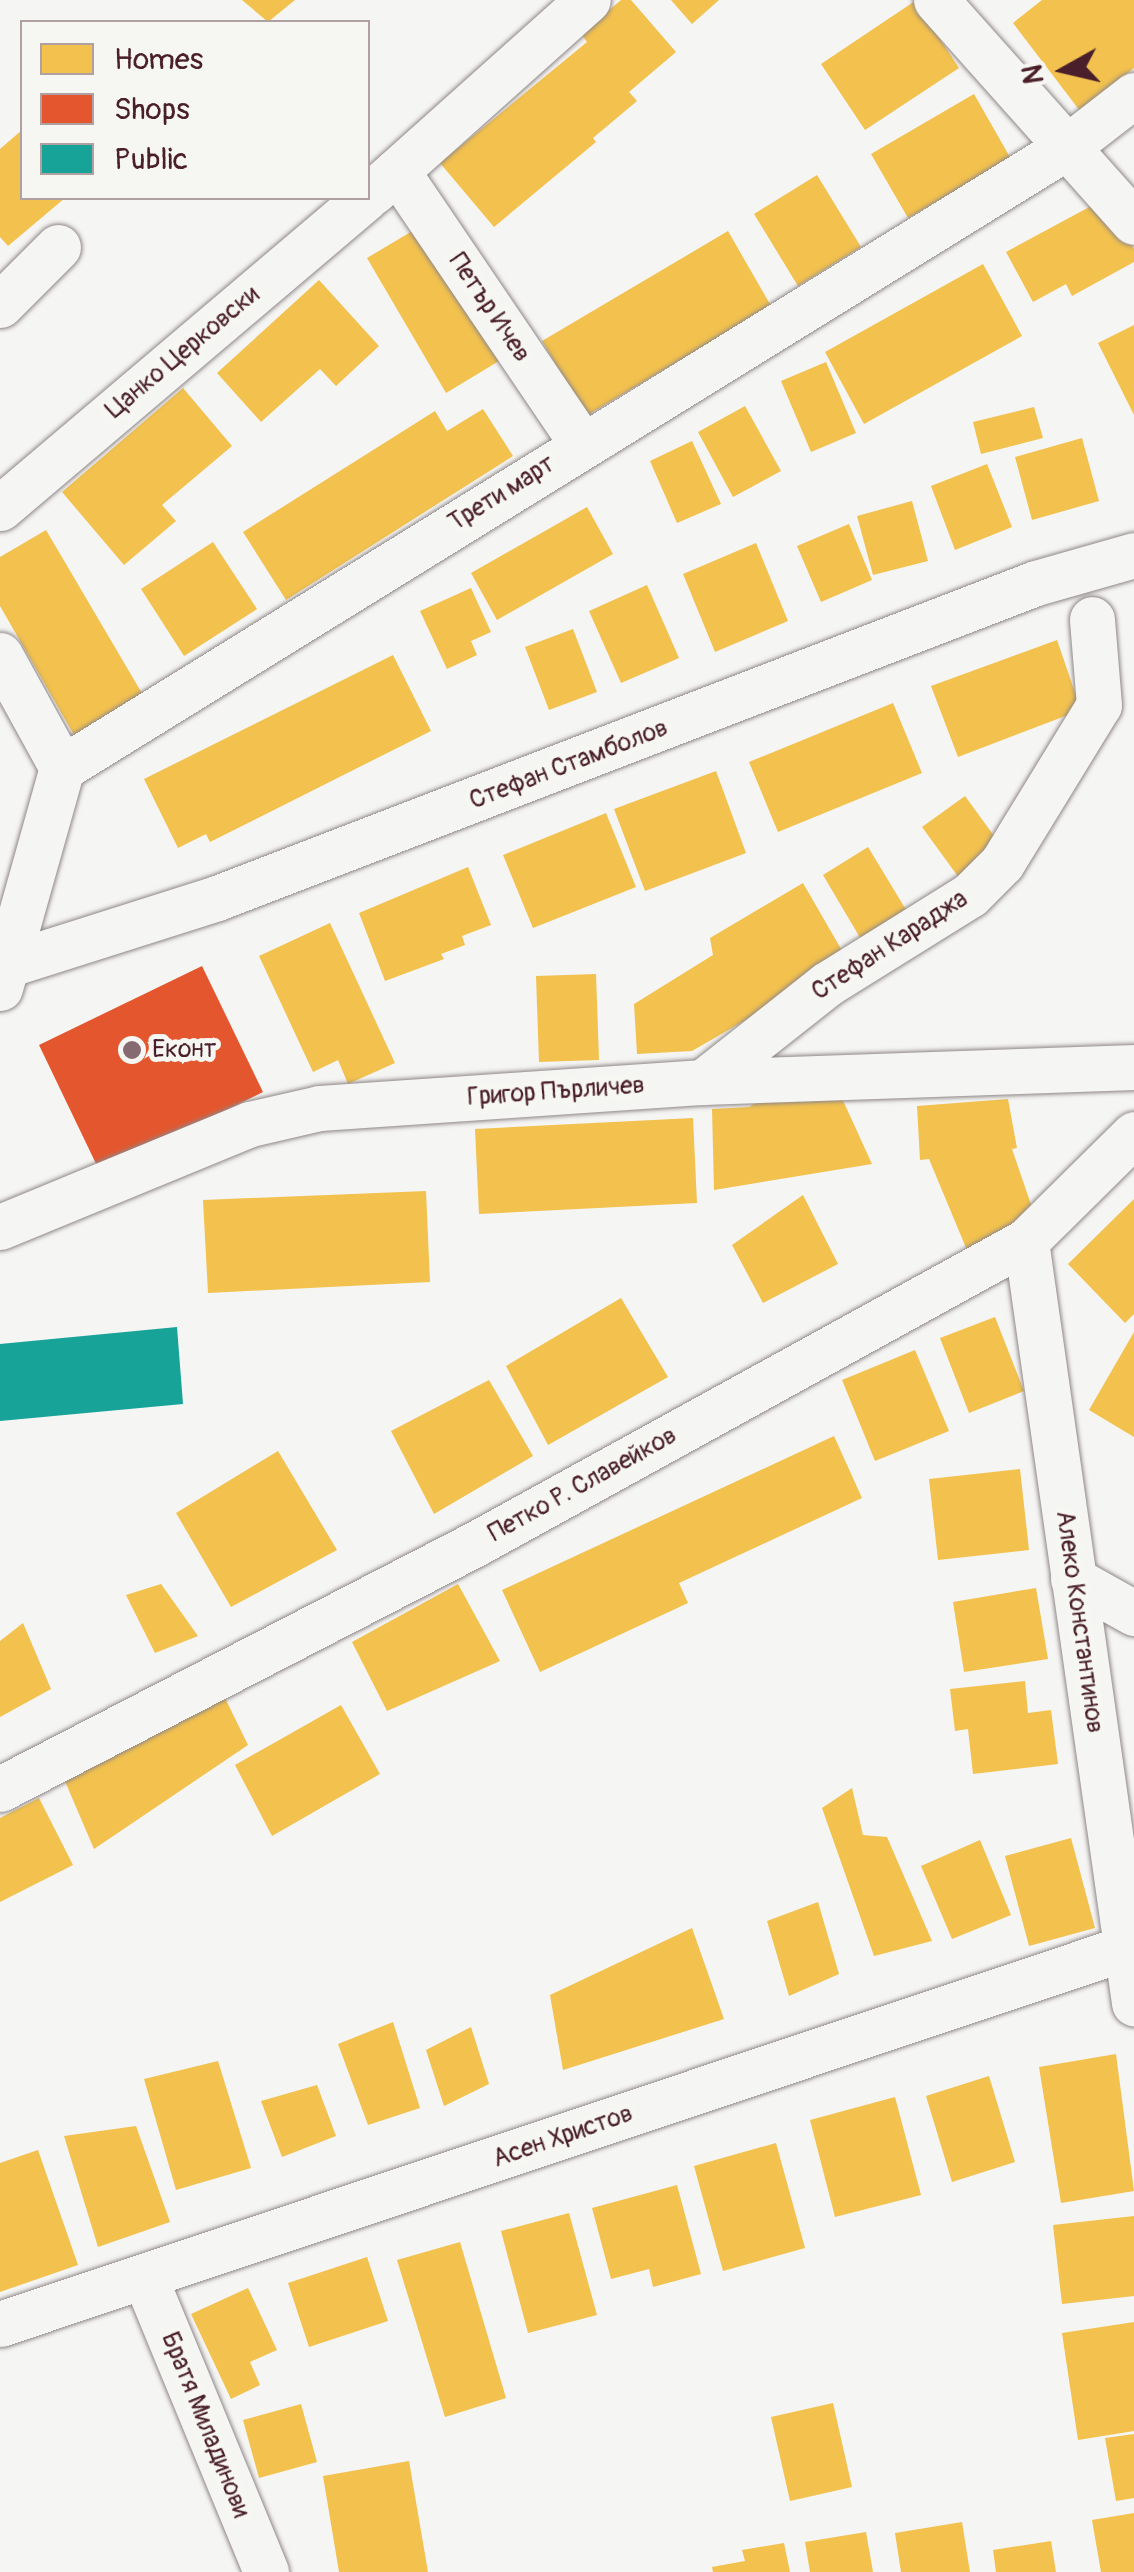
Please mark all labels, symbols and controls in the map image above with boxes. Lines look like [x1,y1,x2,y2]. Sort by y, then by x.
legend [20,20,370,200]
north arrow [1014,20,1114,120]
text: Homes [114,41,203,78]
text: N [1015,62,1052,86]
text: Shops [114,91,190,128]
text: Public [114,141,188,178]
street label: Петър Ичев [442,248,536,368]
street label: Цанко Церковски [100,280,266,426]
street label: Трети март [443,450,561,538]
street label: Стефан Стамболов [466,713,672,817]
street label: Стефан Караджа [807,885,973,1007]
place label: Еконт [152,1035,216,1065]
marker: Еконт [121,1039,143,1061]
street label: Григор Пърличев [466,1071,646,1113]
street label: Петко Р. Славейков [484,1421,682,1549]
street label: Алеко Константинов [1049,1509,1109,1735]
street label: Асен Христов [489,2099,637,2175]
street label: Братя Миладинови [154,2328,256,2522]

